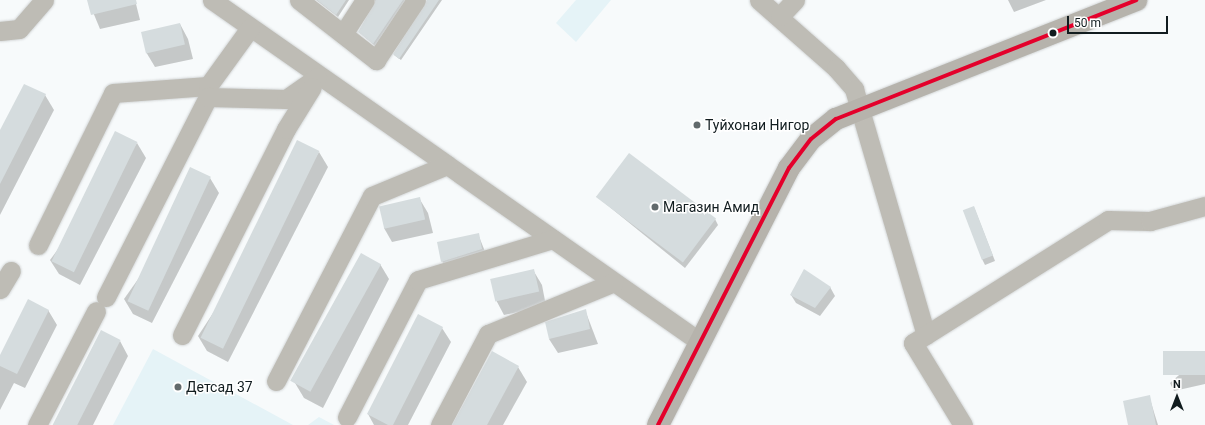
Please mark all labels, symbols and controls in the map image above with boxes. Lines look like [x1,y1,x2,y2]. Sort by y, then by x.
scale bar [1069,8,1170,34]
text: 50 m [1074,16,1101,30]
unlabelled marker [1048,28,1058,38]
place label: Туйхонаи Нигор [705,117,809,133]
marker: Туйхонаи Нигор [692,120,702,130]
place label: Магазин Амид [663,199,759,215]
marker: Магазин Амид [650,202,660,212]
north arrow [1157,377,1197,417]
text: N [1173,378,1181,391]
place label: Детсад 37 [186,379,253,395]
marker: Детсад 37 [173,382,183,392]

